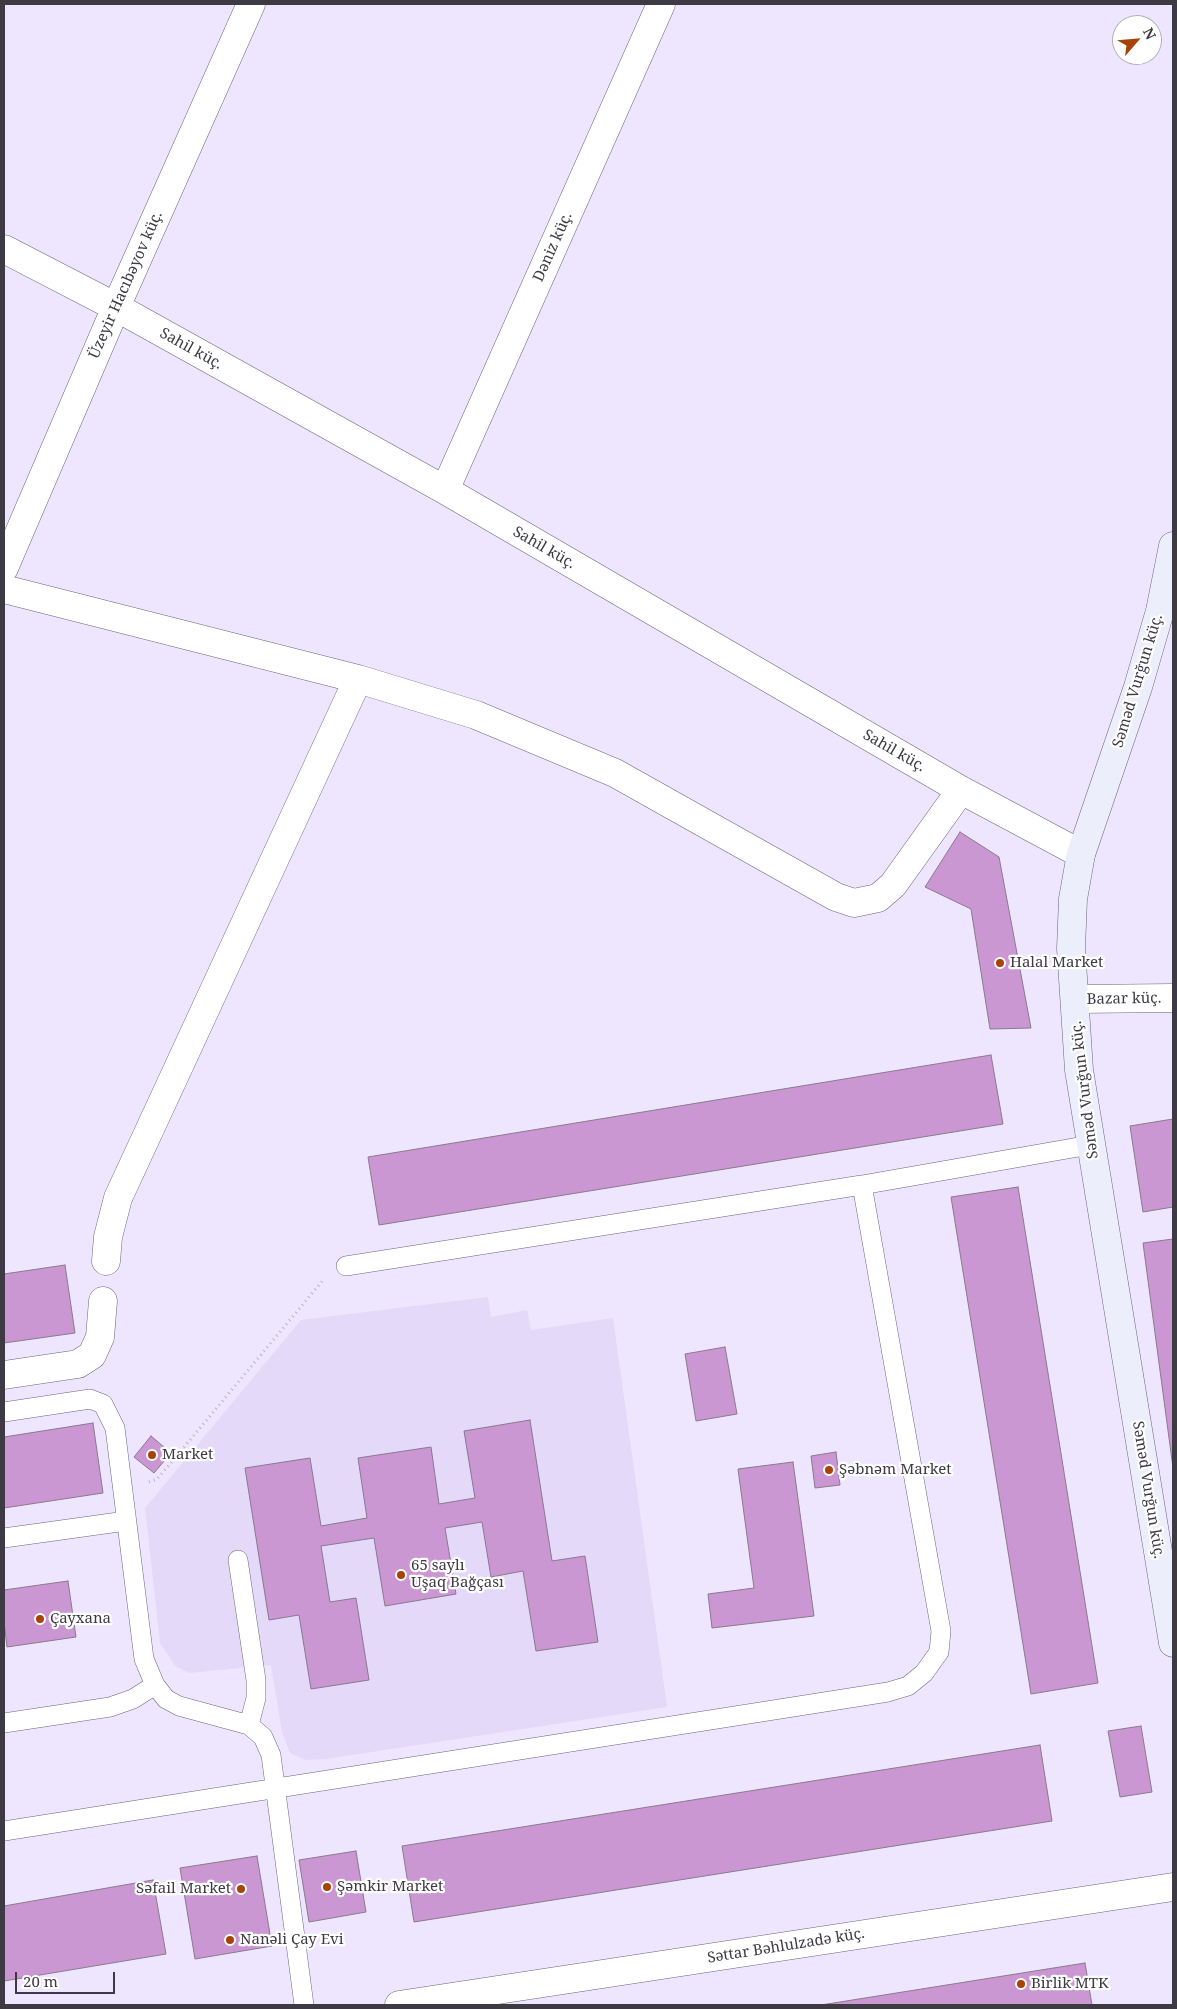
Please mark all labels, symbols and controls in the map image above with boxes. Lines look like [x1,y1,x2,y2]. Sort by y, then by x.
north arrow [1112,15,1162,65]
text: N [1139,24,1161,43]
street label: Üzeyir Hacıbəyov küç. [85,208,167,362]
street label: Dәniz küç. [530,209,576,285]
street label: Sahil küç. [157,324,225,374]
street label: Sahil küç. [510,523,578,573]
street label: Səməd Vurğun küç. [1109,612,1167,750]
street label: Sahil küç. [860,726,928,776]
place label: Halal Market [1010,954,1103,972]
marker: Halal Market [994,957,1006,969]
street label: Bazar küç. [1086,989,1162,1009]
street label: Səməd Vurğun küç. [1068,1020,1102,1160]
street label: Səməd Vurğun küç. [1128,1420,1168,1560]
place label: Market [162,1446,213,1464]
marker: Market [146,1449,158,1461]
place label: Şəbnəm Market [839,1461,952,1479]
marker: Şəbnəm Market [823,1464,835,1476]
place label: 65 saylı Uşaq Bağçası [411,1557,504,1592]
marker: 65 saylı Uşaq Bağçası [395,1569,407,1581]
place label: Çayxana [50,1610,111,1628]
marker: Çayxana [34,1613,46,1625]
place label: Şəmkir Market [337,1878,443,1896]
place label: Səfail Market [136,1880,231,1898]
marker: Şəmkir Market [321,1881,333,1893]
marker: Səfail Market [235,1883,247,1895]
street label: Səttar Bəhlulzadə küç. [706,1925,866,1967]
place label: Nanəli Çay Evi [240,1931,343,1949]
marker: Nanəli Çay Evi [224,1934,236,1946]
scale bar [18,1962,118,1994]
text: 20 m [23,1971,58,1991]
place label: Birlik MTK [1031,1975,1109,1993]
marker: Birlik MTK [1015,1978,1027,1990]

